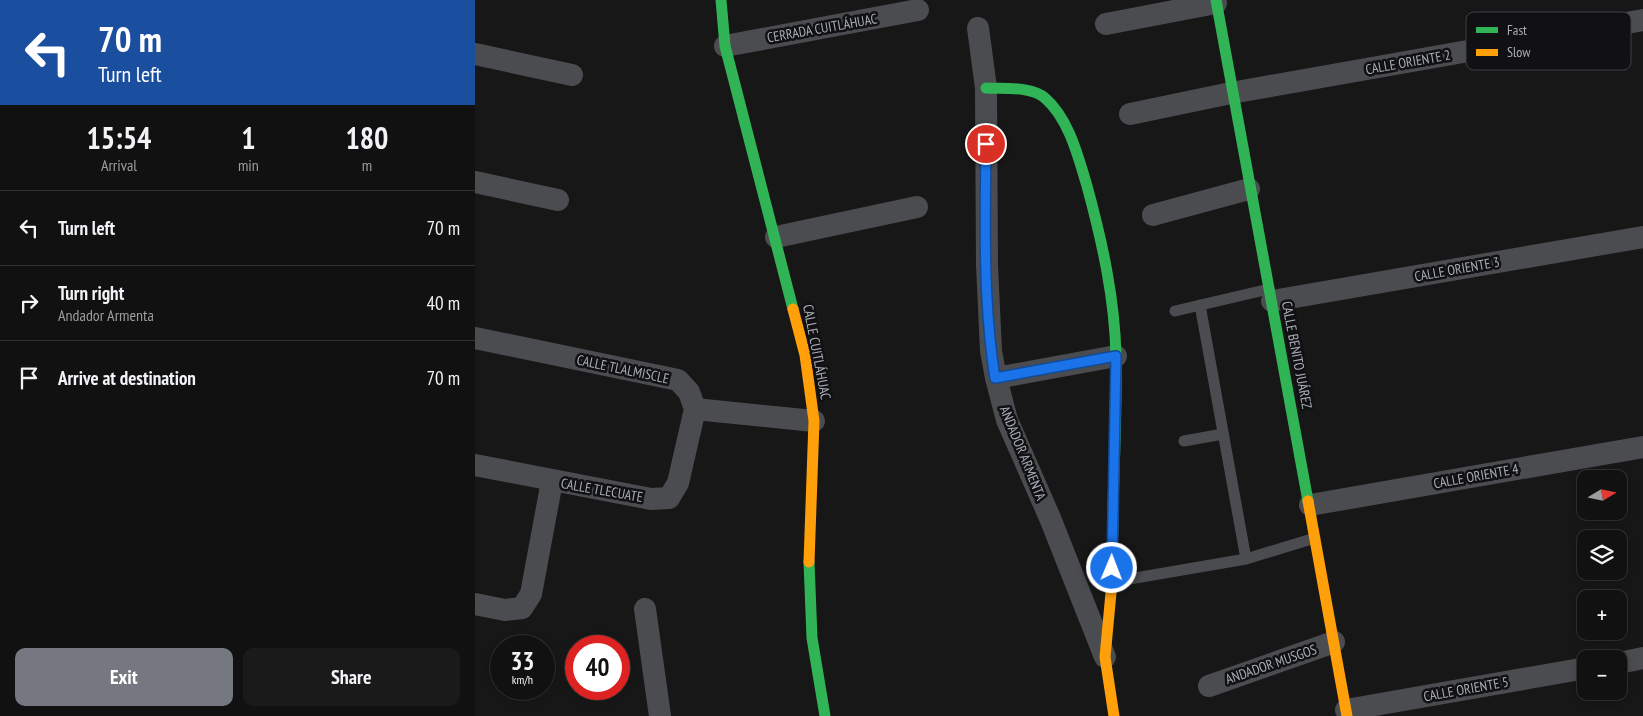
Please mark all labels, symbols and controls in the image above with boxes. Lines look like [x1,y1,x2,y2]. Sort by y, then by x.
street label: CERRADA CUITLÁHUAC [765,9,879,47]
legend [1466,12,1631,70]
text: 70 m [98,16,162,62]
icon: left [15,20,80,85]
text: Fast [1507,21,1527,39]
text: Slow [1507,43,1531,61]
street label: CALLE ORIENTE 2 [1364,46,1452,78]
text: Turn left [98,60,162,88]
text: 15:54 [87,118,151,157]
text: 1 [241,118,256,157]
text: 180 [345,118,388,157]
pin [965,123,1007,165]
icon: arrive [972,130,1000,158]
text: Arrival [101,155,137,175]
text: min [238,155,259,175]
text: m [362,155,372,175]
icon: left [15,214,43,242]
text: Turn left [58,216,115,240]
text: 70 m [427,216,460,240]
street label: CALLE ORIENTE 3 [1413,253,1501,285]
text: Turn right [58,281,124,305]
icon: right [15,289,43,317]
text: 40 m [427,291,460,315]
street label: CALLE BENITO JUÁREZ [1278,300,1316,410]
street label: CALLE CUITLÁHUAC [799,303,835,402]
text: Andador Armenta [58,305,154,325]
street label: CALLE TLALMISCLE [575,350,671,388]
icon: arrive [15,364,43,392]
text: Arrive at destination [58,366,196,390]
text: 70 m [427,366,460,390]
street label: ANDADOR ARMENTA [996,403,1050,503]
street label: CALLE ORIENTE 4 [1432,460,1521,492]
north arrow [1577,470,1627,520]
map controls [1577,470,1627,700]
street label: CALLE TLECUATE [560,474,644,506]
button: layers [1577,530,1627,580]
position arrow [1085,541,1137,593]
button: + [1577,590,1627,640]
speed limit sign: 40 [565,635,630,700]
street label: ANDADOR MUSGOS [1223,640,1319,688]
text: 33 [511,645,534,677]
button: Exit [15,648,233,706]
button: Share [243,648,460,706]
button: − [1577,650,1627,700]
text: km/h [512,672,533,687]
street label: CALLE ORIENTE 5 [1422,673,1510,705]

